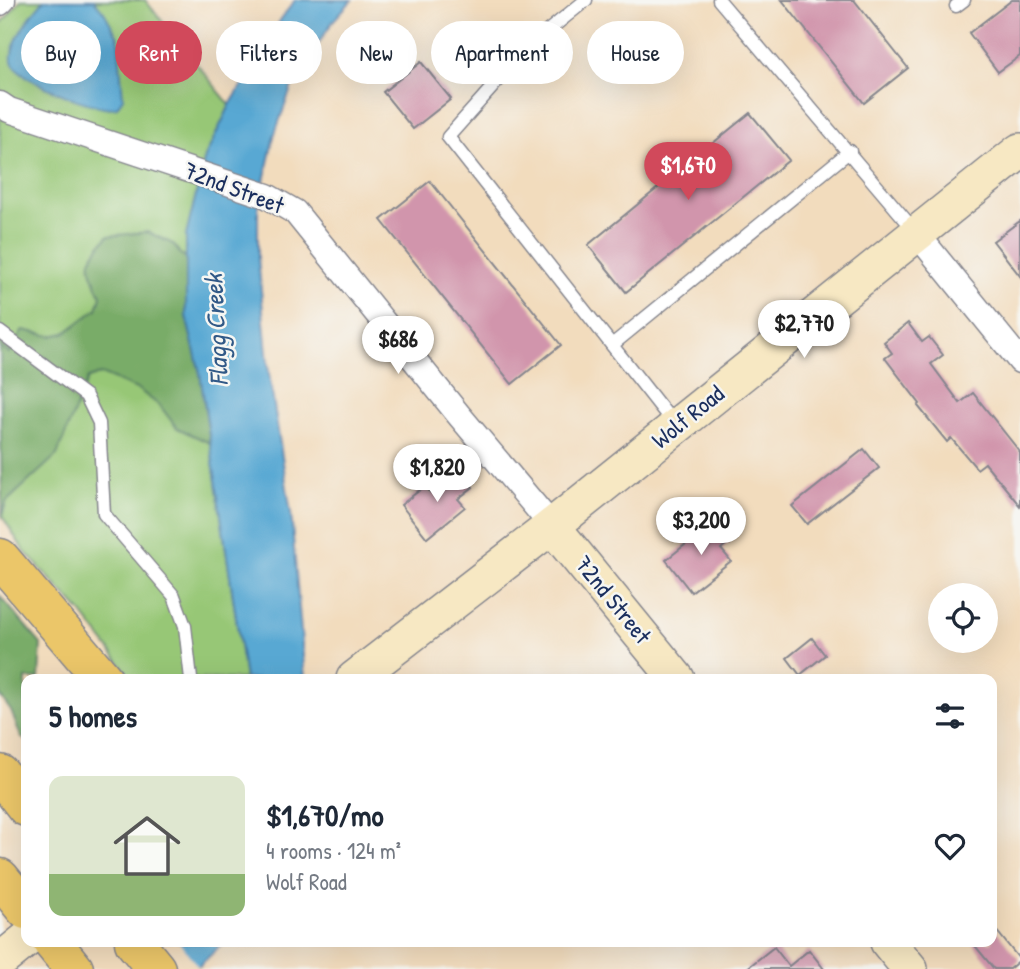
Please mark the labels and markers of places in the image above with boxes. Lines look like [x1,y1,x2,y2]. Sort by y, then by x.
pin: $1,670 [631,142,745,202]
pin: $2,770 [747,300,861,360]
pin: $686 [357,316,439,376]
pin: $1,820 [380,444,494,504]
pin: $3,200 [644,498,758,557]

